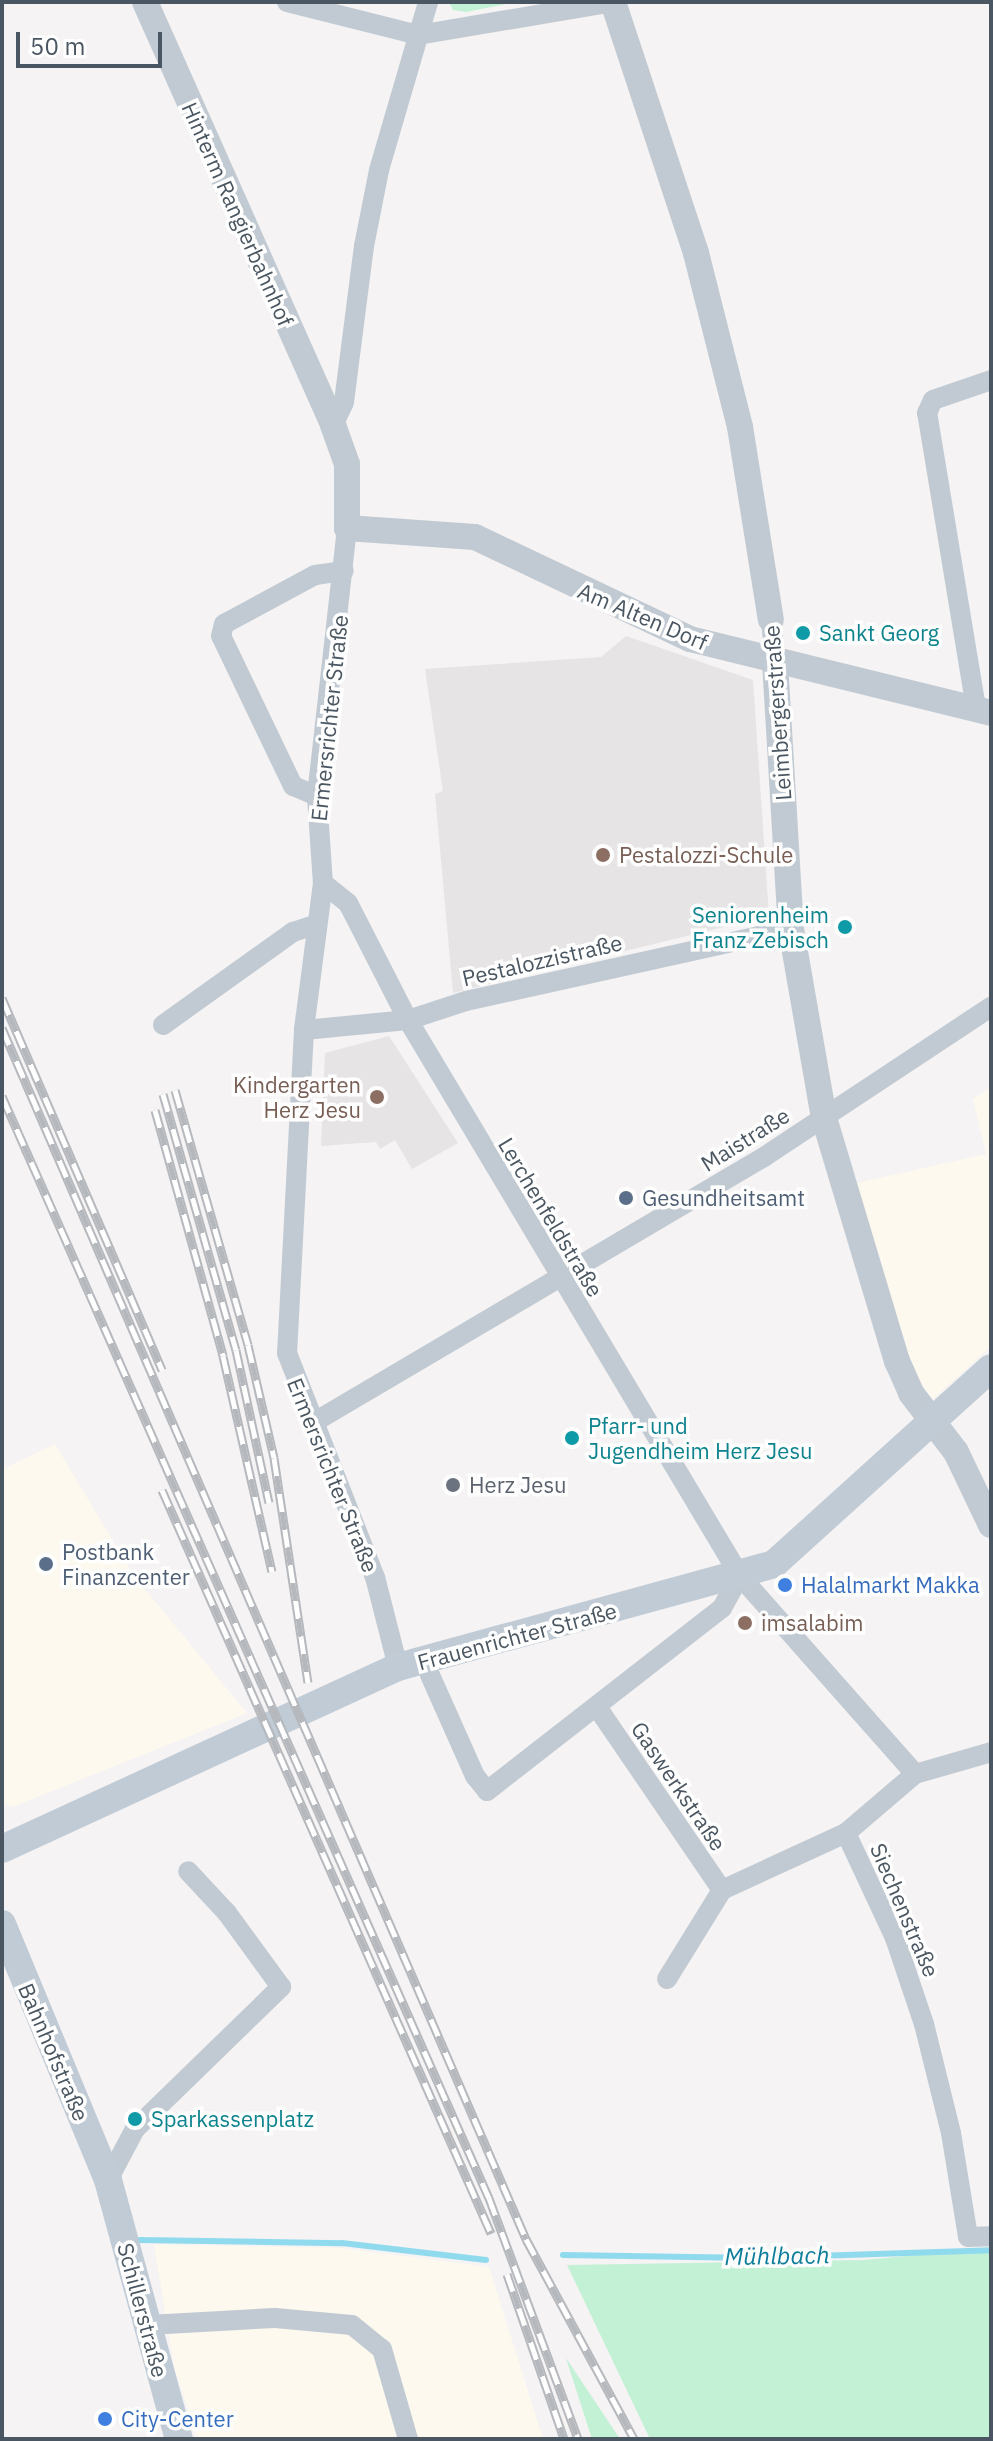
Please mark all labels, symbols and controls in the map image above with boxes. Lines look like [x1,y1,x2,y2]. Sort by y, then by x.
scale bar [20,16,166,66]
text: 50 m [30,30,85,62]
street label: Hinterm Rangierbahnhof [177,98,299,330]
street label: Am Alten Dorf [574,577,712,655]
street label: Ermersrichter Straße [305,613,353,823]
place label: Sankt Georg [819,620,939,646]
street label: Leimbergerstraße [758,624,796,802]
marker: Sankt Georg [794,624,812,642]
place label: Pestalozzi-Schule [619,842,793,868]
marker: Pestalozzi-Schule [594,846,612,864]
place label: Seniorenheim Franz Zebisch [692,901,829,952]
marker: Seniorenheim Franz Zebisch [836,918,854,936]
street label: Pestalozzistraße [459,929,625,991]
place label: Kindergarten Herz Jesu [233,1071,361,1122]
marker: Kindergarten Herz Jesu [368,1088,386,1106]
street label: Maistraße [696,1101,794,1177]
street label: Lerchenfeldstraße [493,1133,609,1301]
place label: Gesundheitsamt [642,1185,805,1211]
marker: Gesundheitsamt [617,1189,635,1207]
street label: Ermersrichter Straße [282,1374,384,1576]
place label: Pfarr- und Jugendheim Herz Jesu [588,1412,813,1464]
marker: Pfarr- und Jugendheim Herz Jesu [563,1429,581,1447]
place label: Herz Jesu [469,1472,567,1498]
marker: Herz Jesu [444,1476,462,1494]
place label: Postbank Finanzcenter [62,1538,190,1590]
marker: Postbank Finanzcenter [37,1555,55,1573]
place label: Halalmarkt Makka [801,1572,980,1598]
marker: Halalmarkt Makka [776,1576,794,1594]
street label: Frauenrichter Straße [414,1597,620,1675]
place label: imsalabim [761,1610,863,1636]
marker: imsalabim [736,1614,754,1632]
street label: Gaswerkstraße [626,1716,732,1856]
street label: Siechenstraße [865,1839,945,1981]
street label: Bahnhofstraße [13,1979,95,2125]
place label: Sparkassenplatz [151,2106,314,2132]
marker: Sparkassenplatz [126,2110,144,2128]
street label: Schillerstraße [112,2240,174,2380]
water label: Mühlbach [724,2241,830,2271]
place label: City-Center [121,2406,234,2432]
marker: City-Center [96,2410,114,2428]

